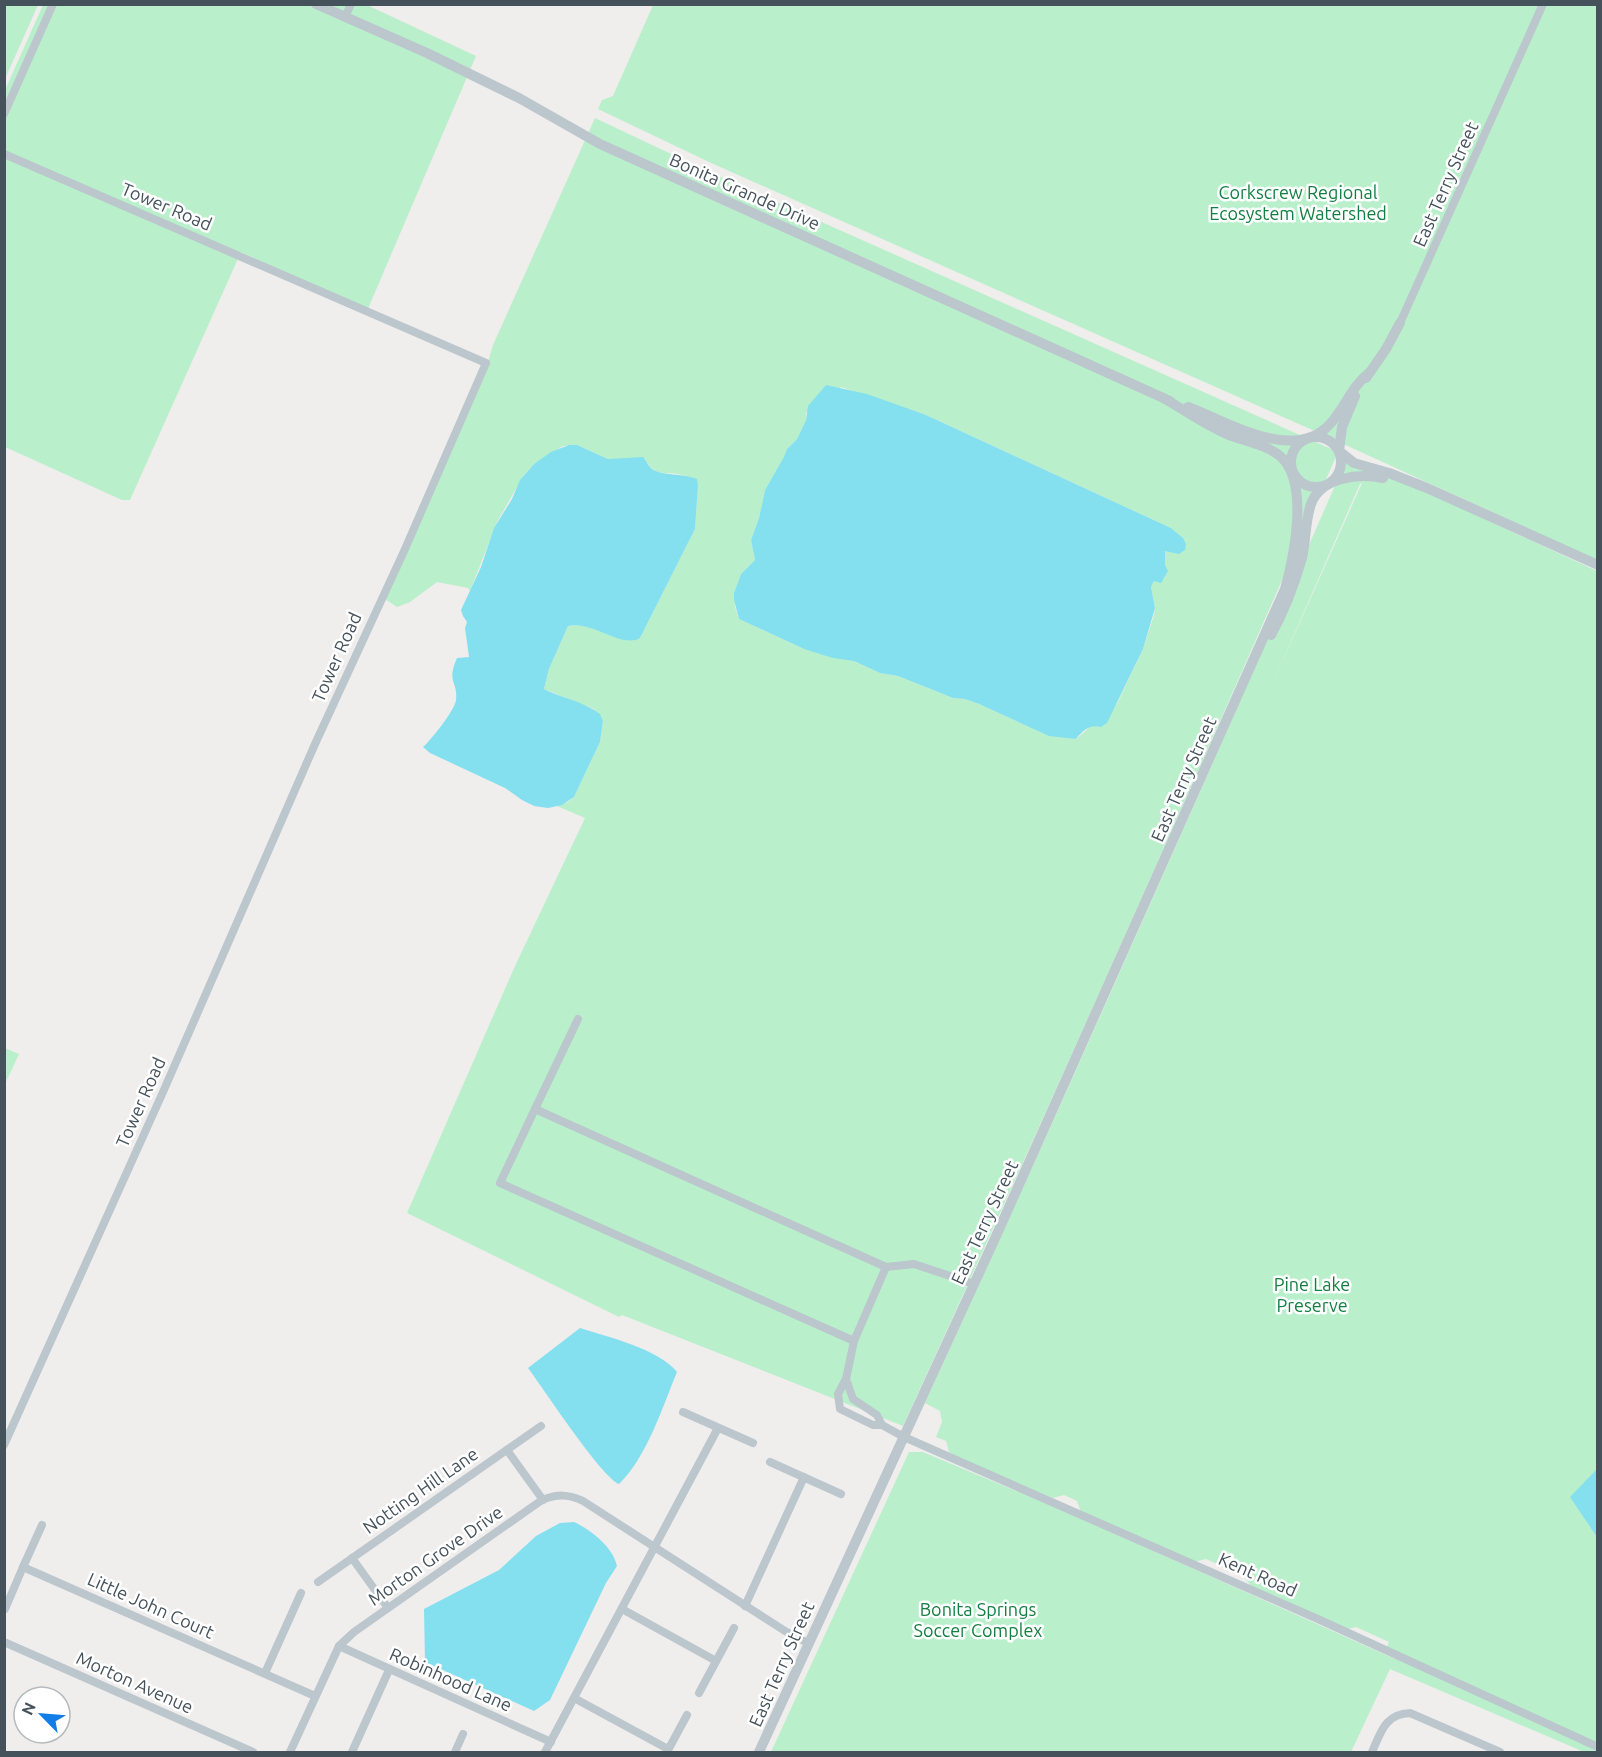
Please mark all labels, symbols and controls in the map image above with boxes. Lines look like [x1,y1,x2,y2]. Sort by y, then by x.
street label: East Terry Street [1409,118,1481,250]
street label: Bonita Grande Drive [667,149,823,233]
street label: Tower Road [119,178,215,234]
park label: Corkscrew Regional Ecosystem Watershed [1209,182,1387,223]
street label: Tower Road [307,609,365,705]
street label: East Terry Street [1147,713,1219,845]
street label: Tower Road [111,1054,169,1150]
street label: East Terry Street [947,1157,1021,1287]
park label: Pine Lake Preserve [1274,1274,1350,1315]
street label: Notting Hill Lane [359,1443,481,1537]
street label: Morton Grove Drive [364,1501,506,1609]
street label: Kent Road [1216,1548,1300,1600]
street label: Little John Court [85,1568,217,1642]
street label: East Terry Street [745,1598,817,1730]
park label: Bonita Springs Soccer Complex [914,1599,1042,1640]
street label: Robinhood Lane [387,1643,515,1715]
street label: Morton Avenue [74,1647,196,1717]
north arrow [12,1685,72,1745]
text: N [18,1699,39,1718]

